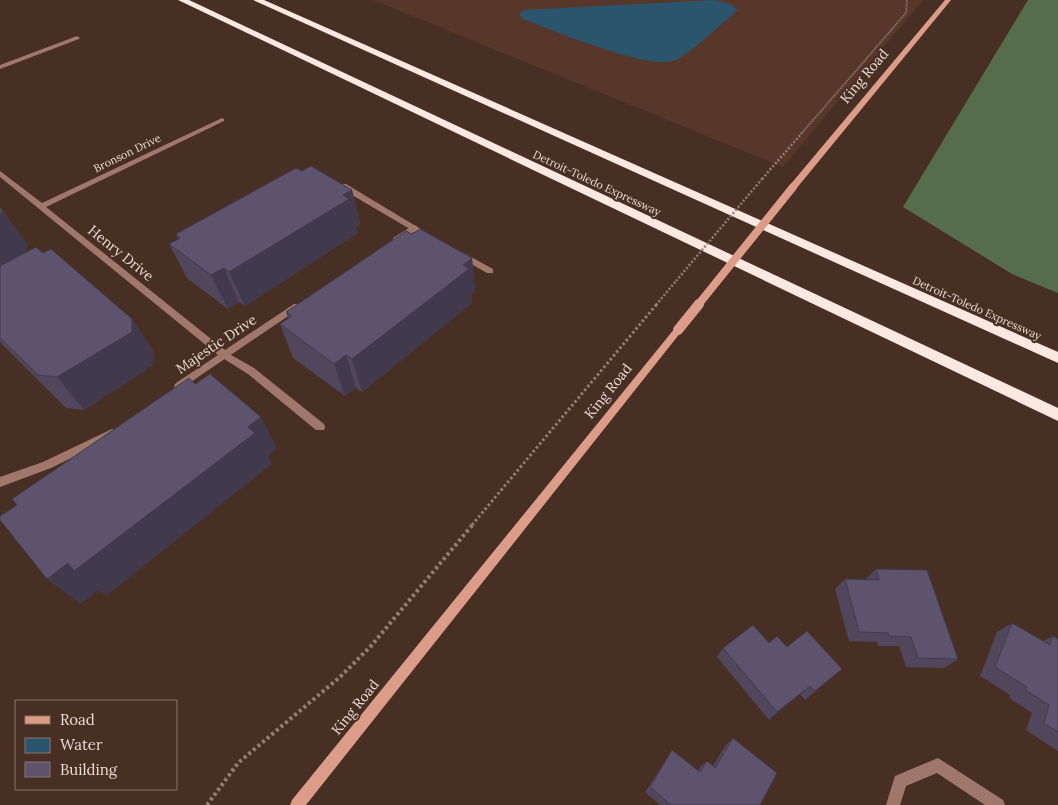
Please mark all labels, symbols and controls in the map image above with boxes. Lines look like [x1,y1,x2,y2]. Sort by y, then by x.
street label: King Road [836,45,892,107]
street label: Bronson Drive [91,131,163,175]
street label: Detroit-Toledo Expressway [531,147,663,219]
street label: Henry Drive [85,221,158,285]
street label: Detroit-Toledo Expressway [910,273,1044,343]
street label: Majestic Drive [172,310,260,378]
street label: King Road [580,360,636,422]
street label: King Road [327,676,383,738]
legend [15,700,178,790]
text: Road [60,710,95,729]
text: Water [60,735,103,754]
text: Building [60,760,118,779]

